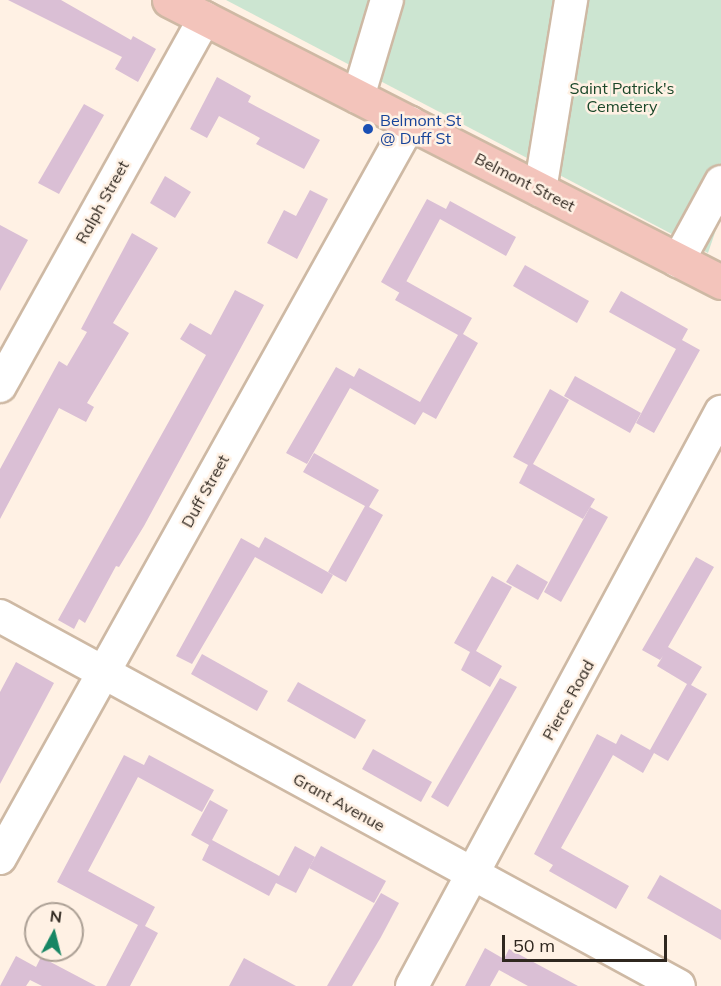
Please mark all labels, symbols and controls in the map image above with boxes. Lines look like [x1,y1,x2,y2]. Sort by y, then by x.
park label: Saint Patrick's Cemetery [569,78,675,116]
place label: Belmont St @ Duff St [380,110,461,148]
marker: Belmont St @ Duff St [361,122,375,136]
street label: Belmont Street [472,148,578,216]
street label: Ralph Street [71,157,133,247]
street label: Duff Street [177,451,233,531]
street label: Pierce Road [538,657,598,743]
street label: Grant Avenue [290,769,388,835]
north arrow [24,902,84,962]
text: N [49,905,63,927]
scale bar [505,923,670,961]
text: 50 m [513,934,555,957]

